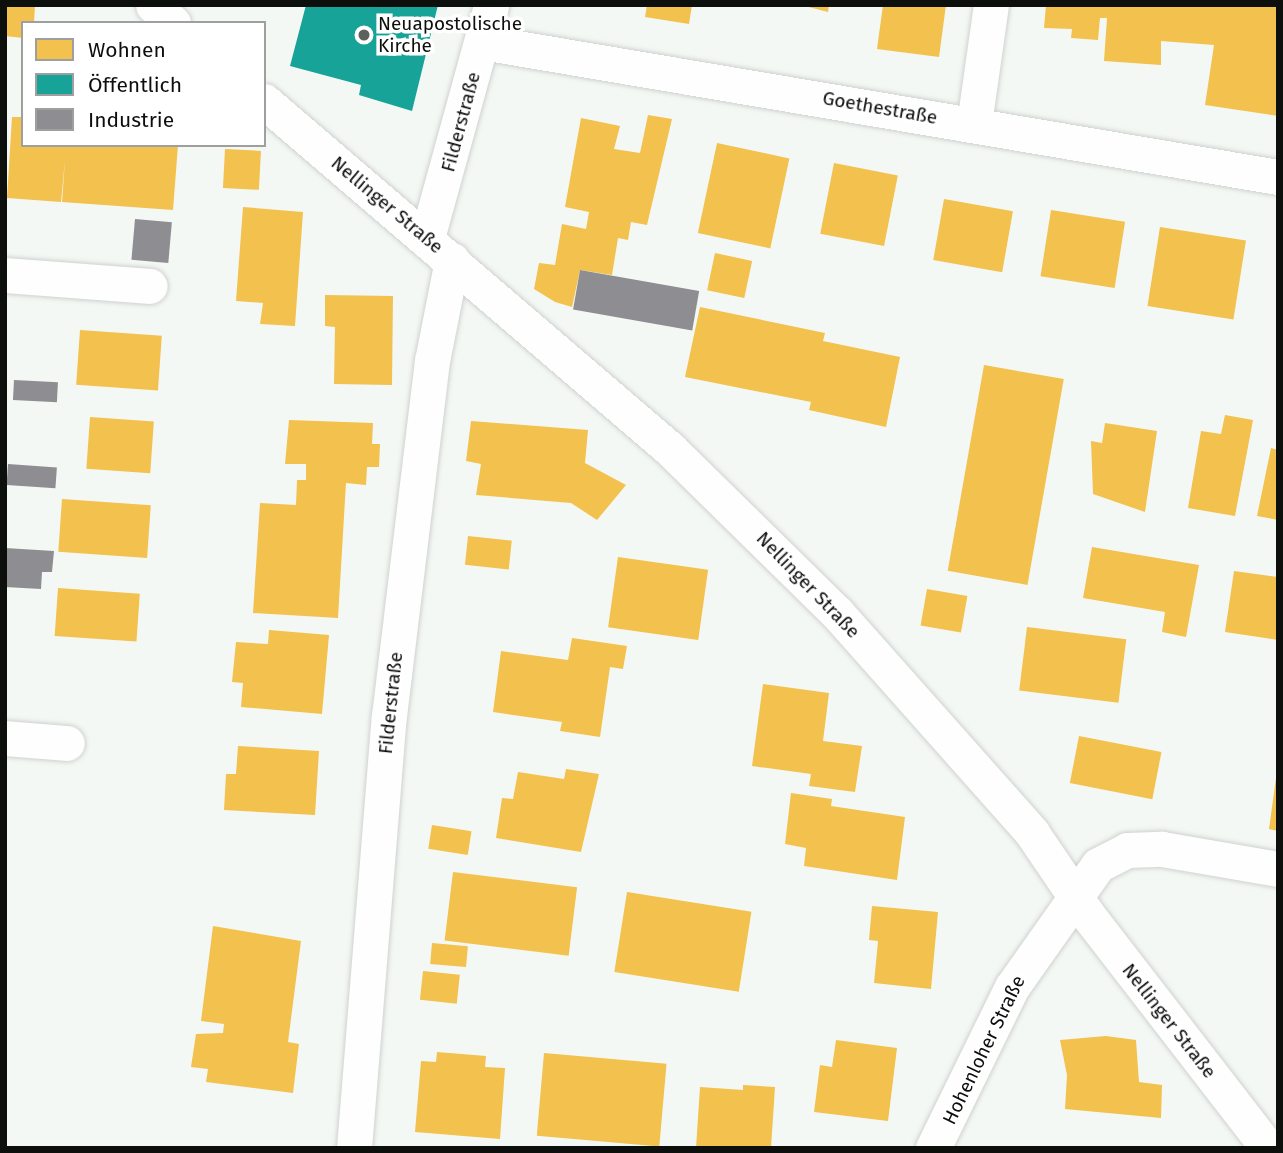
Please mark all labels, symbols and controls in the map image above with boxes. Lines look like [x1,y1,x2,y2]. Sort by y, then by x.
place label: Neuapostolische Kirche [378,13,522,57]
legend [21,21,266,147]
marker: Neuapostolische Kirche [356,27,372,43]
text: Wohnen [88,37,166,63]
street label: Filderstraße [437,69,485,175]
text: Öffentlich [88,72,182,98]
street label: Goethestraße [821,87,939,129]
text: Industrie [88,107,174,133]
street label: Nellinger Straße [326,152,448,258]
street label: Nellinger Straße [751,527,865,643]
street label: Filderstraße [374,651,408,755]
street label: Nellinger Straße [1117,959,1221,1083]
street label: Hohenloher Straße [938,972,1030,1128]

